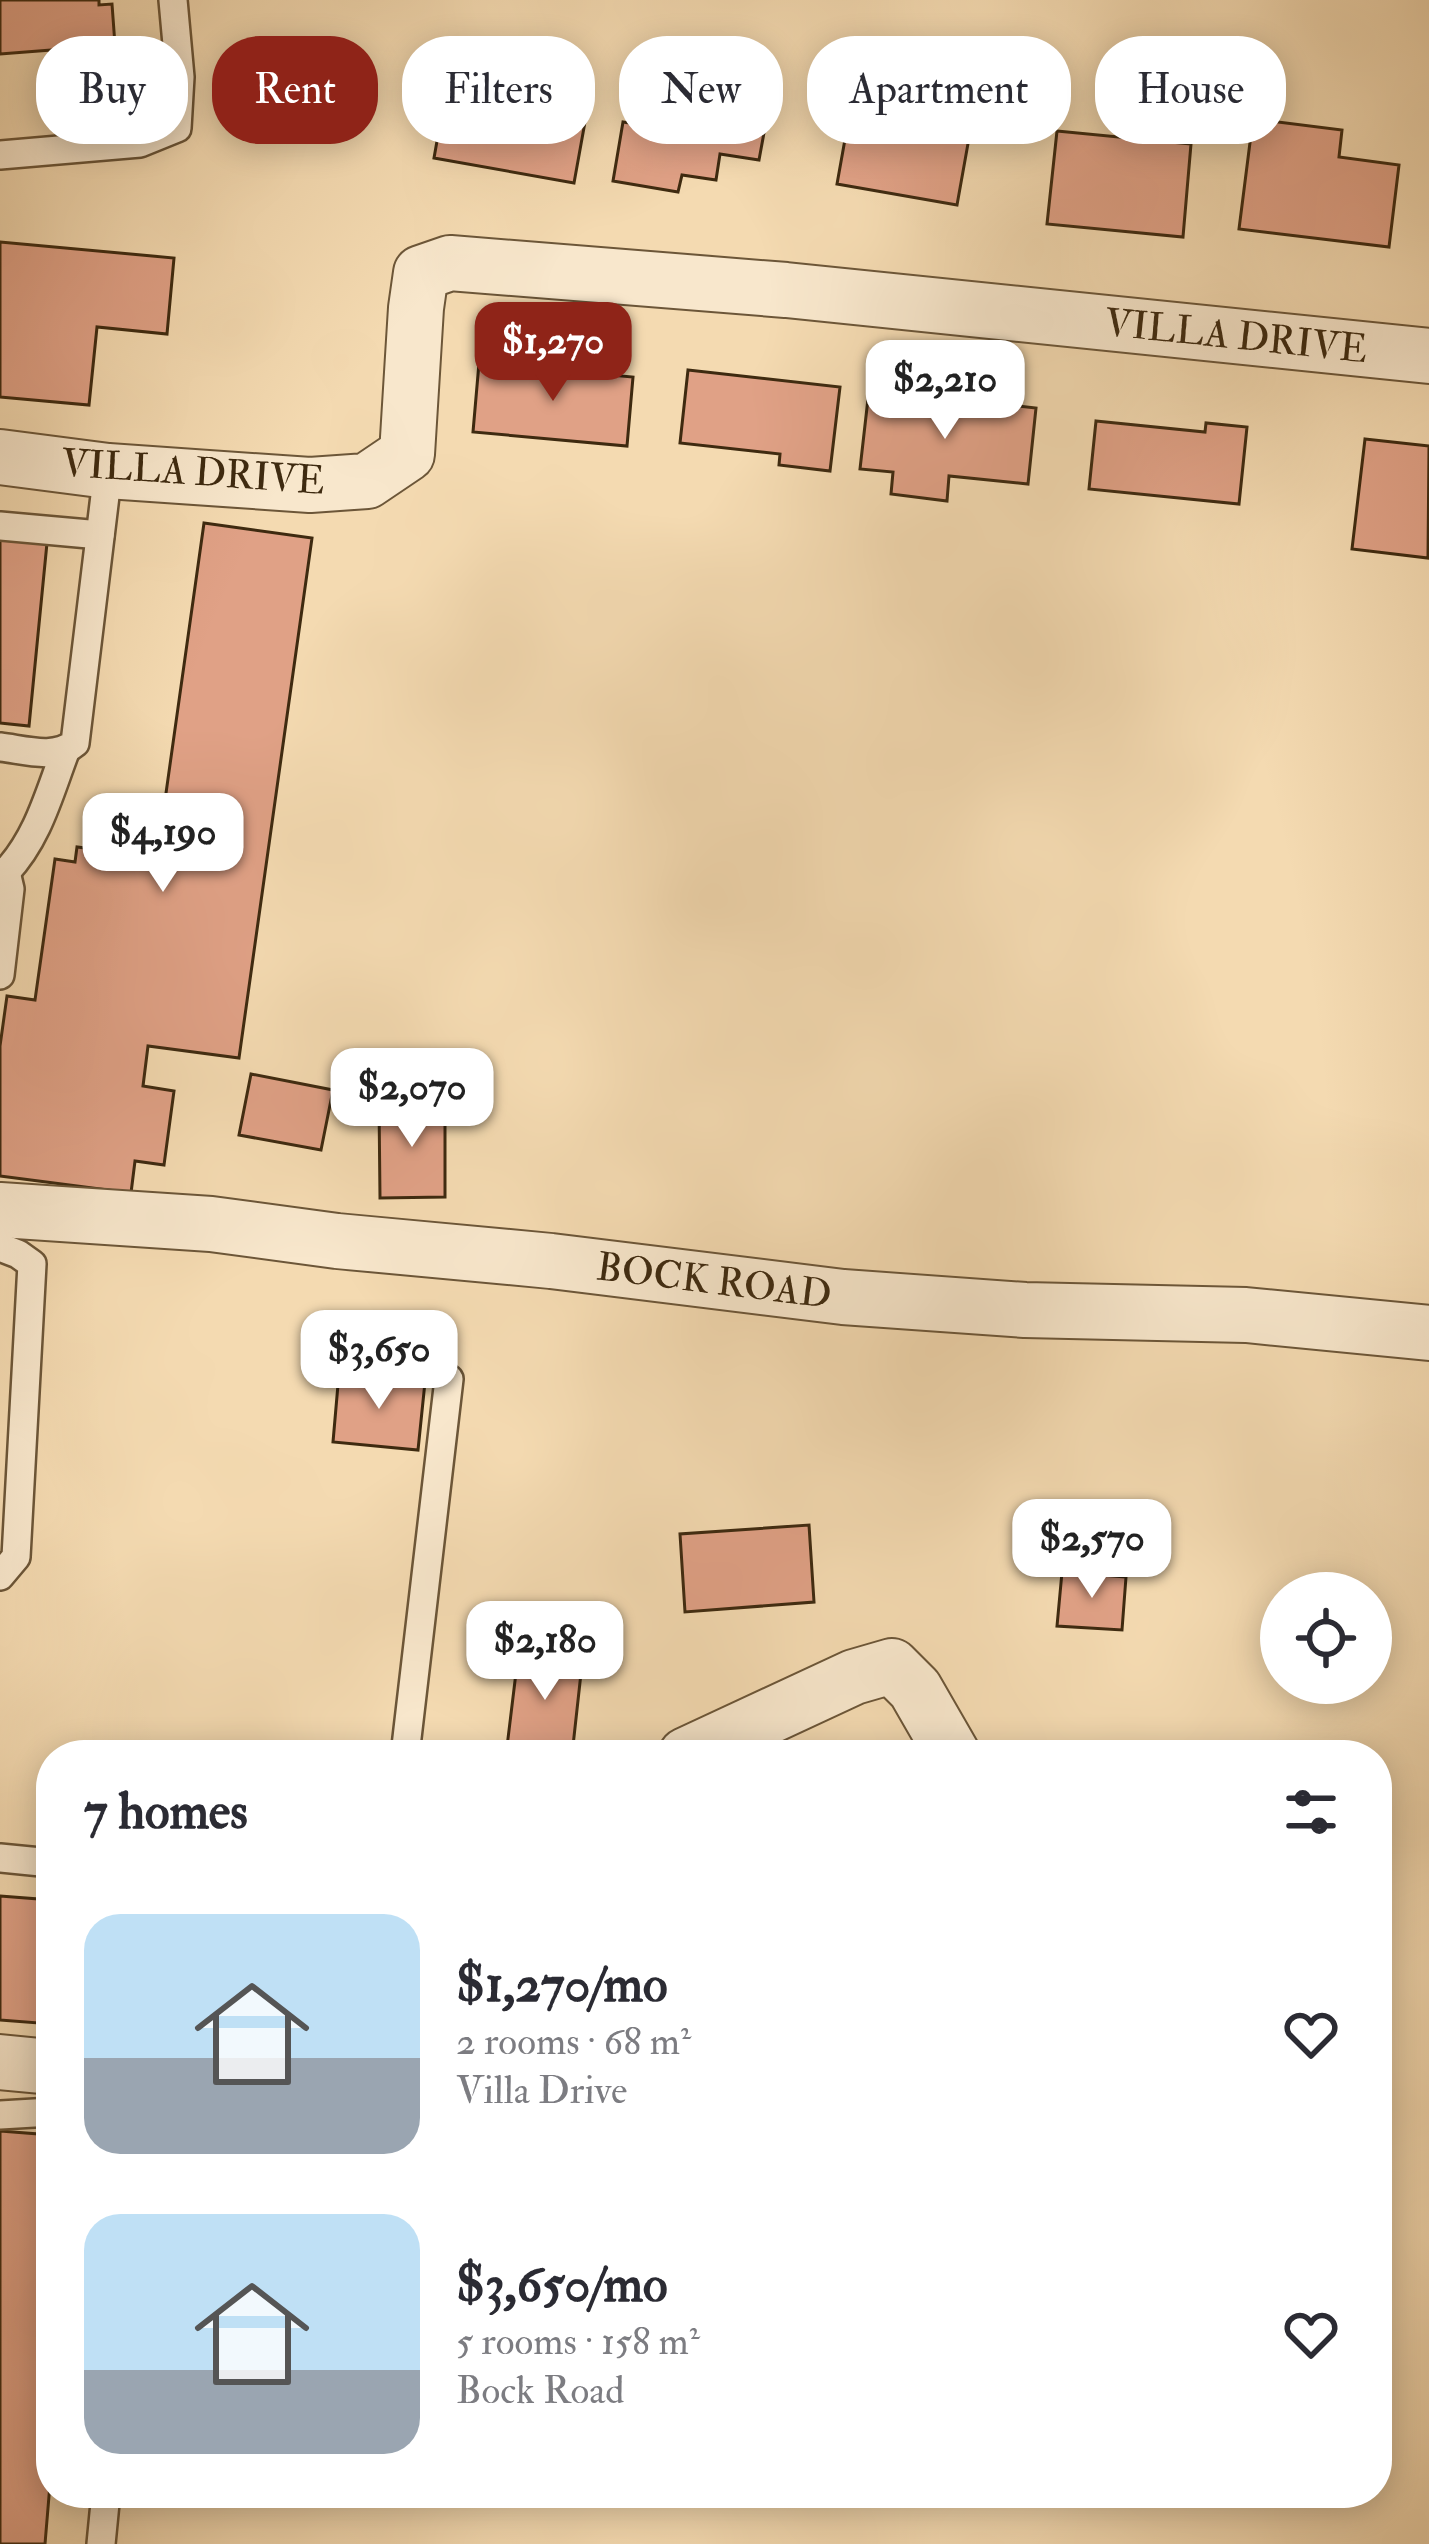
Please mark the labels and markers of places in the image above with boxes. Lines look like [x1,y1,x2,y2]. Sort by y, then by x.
pin: $1,270 [455,302,651,404]
pin: $2,210 [847,340,1043,442]
pin: $4,190 [65,793,261,895]
pin: $2,070 [314,1048,510,1150]
pin: $3,650 [281,1310,477,1412]
pin: $2,570 [994,1499,1190,1601]
pin: $2,180 [447,1601,643,1703]

